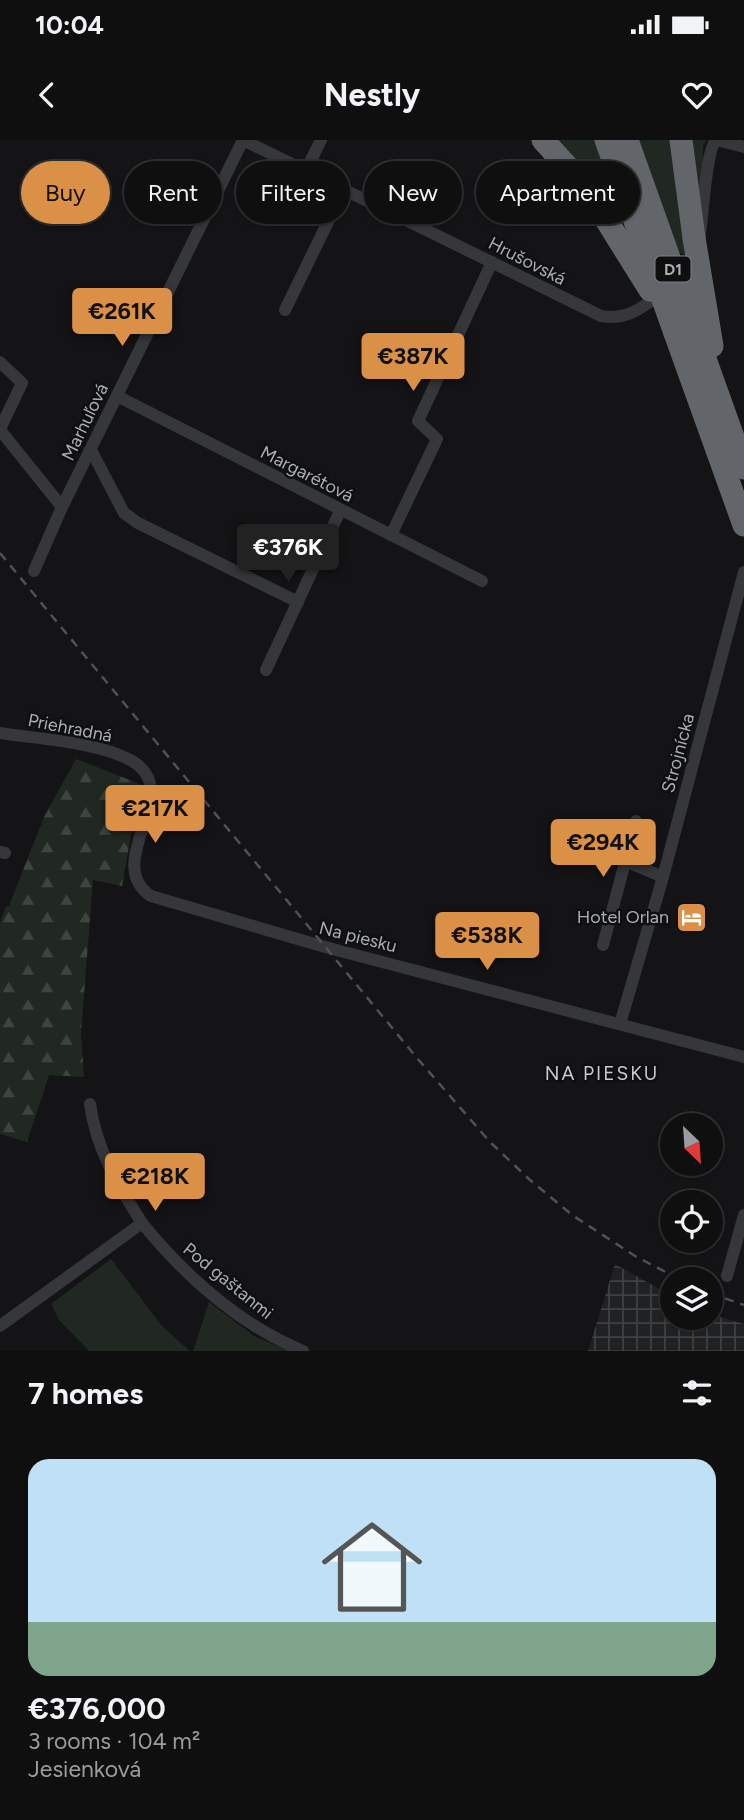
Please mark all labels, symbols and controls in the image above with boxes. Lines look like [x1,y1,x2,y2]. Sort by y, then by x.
text: 10:04 [35,9,104,41]
icon: back [28,76,66,114]
text: Nestly [324,76,420,114]
icon: heart [678,76,716,114]
chip: Buy [21,161,110,224]
chip: Rent [124,161,222,224]
chip: Filters [236,161,350,224]
chip: New [364,161,462,224]
chip: Apartment [476,161,640,224]
street label: Hrušovská [485,232,569,290]
road number: D1 [656,256,690,281]
pin: €261K [73,288,171,348]
text: €261K [88,297,156,325]
pin: €387K [364,334,462,393]
text: €387K [378,342,448,370]
street label: Marhuľová [57,380,113,464]
street label: Margarétová [257,441,357,507]
pin: €376K [239,524,337,584]
text: €376K [253,533,323,561]
street label: Priehradná [26,709,114,747]
street label: Strojnícka [657,711,699,795]
pin: €217K [106,786,204,845]
text: €217K [121,794,189,822]
pin: €294K [554,820,652,879]
text: €294K [567,828,639,856]
hotel icon: Hotel Orlan [675,900,709,934]
place label: Hotel Orlan [577,906,669,928]
pin: €538K [438,912,536,972]
street label: Na piesku [317,917,399,957]
text: €538K [451,921,523,949]
district label: NA PIESKU [545,1062,659,1085]
north arrow [660,1113,723,1176]
map controls [660,1113,723,1330]
pin: €218K [106,1154,204,1213]
text: €218K [121,1162,189,1190]
button: locate [660,1190,723,1253]
street label: Pod gaštanmi [179,1238,277,1324]
button: layers [660,1267,723,1330]
icon: filters [678,1374,716,1412]
text: 7 homes [28,1375,143,1412]
icon: home [309,1504,435,1630]
text: €376,000 [28,1690,166,1727]
text: 3 rooms · 104 m² [28,1727,200,1755]
text: Jesienková [28,1755,141,1783]

